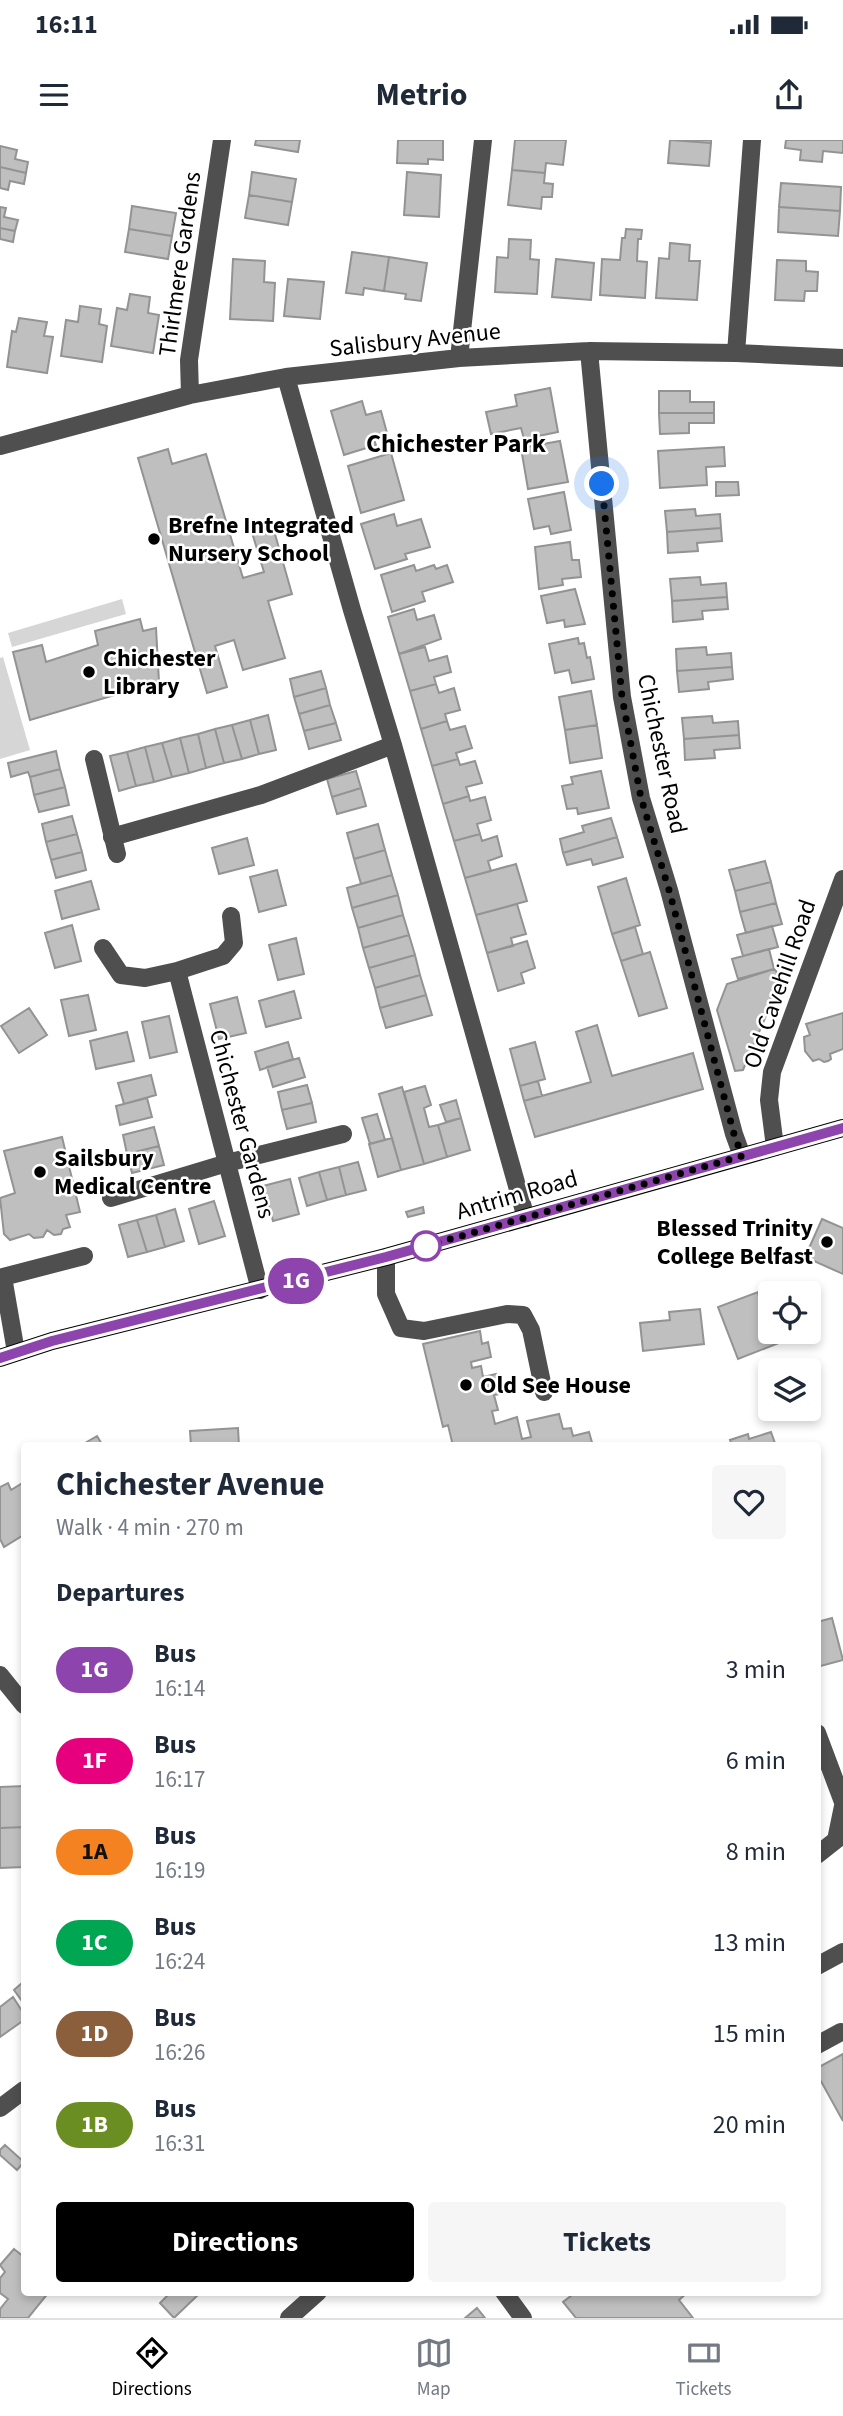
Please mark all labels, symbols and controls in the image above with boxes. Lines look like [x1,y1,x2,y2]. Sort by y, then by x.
text: 16:11 [35,6,98,43]
text: Metrio [375,72,468,118]
icon: menu [35,76,73,114]
icon: share [770,76,808,114]
street label: Thirlmere Gardens [150,169,210,359]
street label: Salisbury Avenue [328,314,502,366]
district label: Chichester Park [366,425,547,462]
your location [584,466,619,501]
place label: Brefne Integrated Nursery School [168,508,354,571]
marker: Brefne Integrated Nursery School [146,531,162,547]
place label: Chichester Library [103,641,216,704]
marker: Chichester Library [81,664,97,680]
street label: Chichester Road [628,671,696,837]
street label: Old Cavehill Road [735,895,825,1073]
street label: Chichester Gardens [200,1026,284,1222]
place label: Sailsbury Medical Centre [54,1141,211,1204]
street label: Antrim Road [452,1161,582,1229]
marker: Sailsbury Medical Centre [32,1164,48,1180]
place label: Blessed Trinity College Belfast [656,1211,813,1274]
unlabelled marker [411,1231,441,1261]
marker: Blessed Trinity College Belfast [819,1234,835,1250]
line badge: 1G [264,1258,328,1304]
text: 1G [282,1263,310,1298]
map controls [758,1281,821,1421]
button: locate [758,1281,821,1344]
button: layers [758,1358,821,1421]
place label: Old See House [480,1368,631,1403]
marker: Old See House [458,1377,474,1393]
text: Chichester Avenue [56,1461,325,1508]
button: heart [712,1465,786,1539]
text: Walk · 4 min · 270 m [56,1511,244,1544]
text: Departures [56,1574,184,1611]
text: Bus [154,1635,196,1672]
text: 3 min [726,1651,786,1688]
text: 1G [81,1652,108,1687]
text: 16:14 [154,1672,205,1705]
text: Bus [154,1726,196,1763]
text: 6 min [726,1742,786,1779]
text: 1F [82,1743,107,1778]
text: 16:17 [154,1763,205,1796]
text: Bus [154,1817,196,1854]
text: 8 min [726,1833,786,1870]
text: 1A [81,1834,108,1869]
text: 16:19 [154,1854,205,1887]
text: Bus [154,1908,196,1945]
text: 13 min [713,1924,786,1961]
text: 1C [81,1925,108,1960]
text: 16:24 [154,1945,205,1978]
text: Bus [154,1999,196,2036]
text: 15 min [713,2015,786,2052]
text: 1D [81,2016,108,2051]
text: 16:26 [154,2036,205,2069]
text: Bus [154,2090,196,2127]
text: 20 min [713,2106,786,2143]
text: 1B [81,2107,108,2142]
text: 16:31 [154,2127,205,2160]
button: Directions [56,2202,414,2282]
button: Tickets [428,2202,786,2282]
tab: Directions [111,2334,192,2403]
tab: Map [415,2334,453,2403]
tab: Tickets [676,2334,732,2403]

